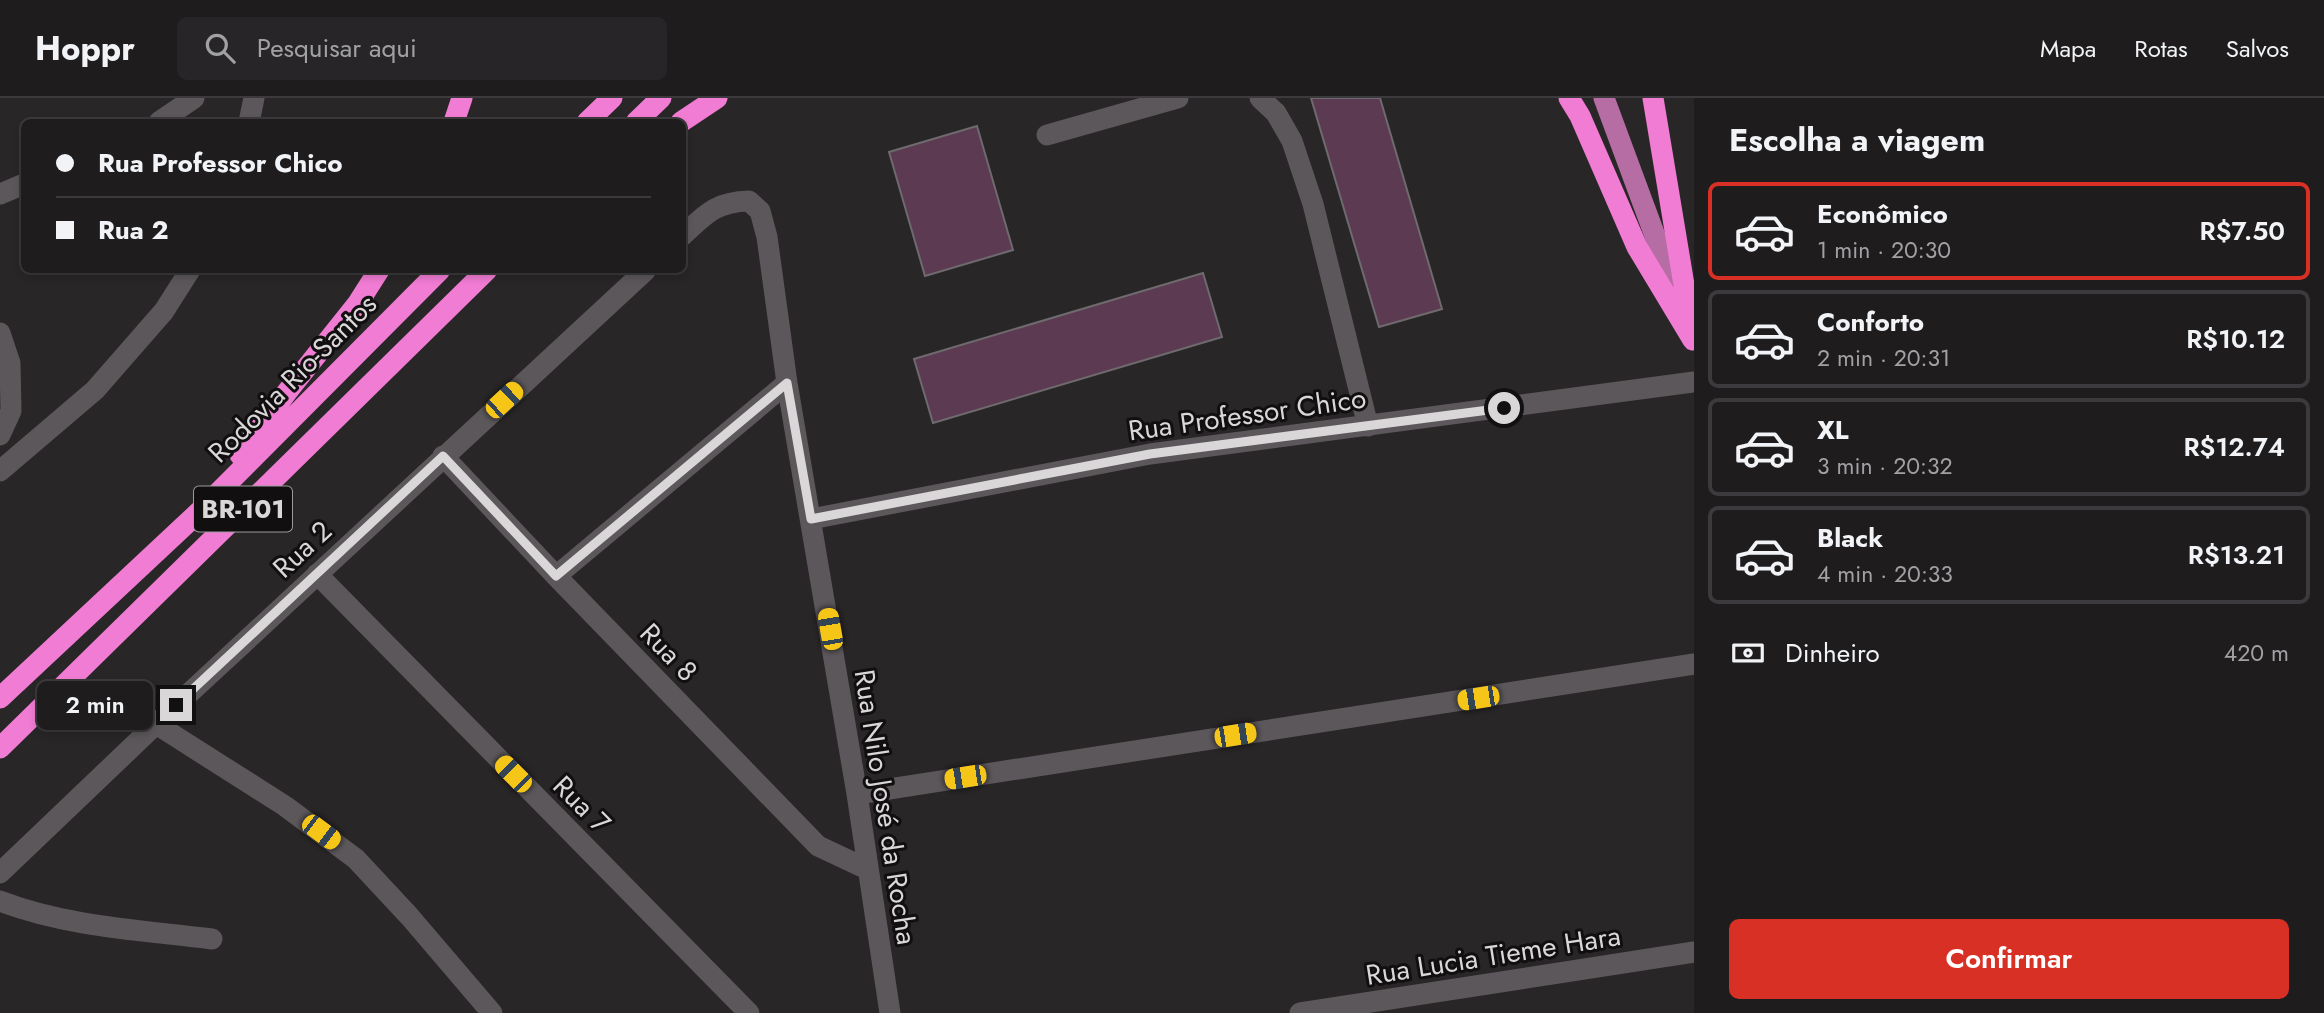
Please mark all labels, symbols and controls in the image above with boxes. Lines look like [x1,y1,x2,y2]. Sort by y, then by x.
search box [177,17,667,80]
text: Hoppr [35,25,135,72]
icon: search [201,29,239,67]
text: Pesquisar aqui [257,29,417,67]
text: Mapa [2040,31,2096,66]
text: Rotas [2134,31,2188,66]
text: Salvos [2226,31,2289,66]
text: Escolha a viagem [1729,117,1985,163]
text: Rua Professor Chico [98,144,343,182]
text: Econômico [1817,195,1948,233]
icon: car [1733,200,1796,263]
text: Rua 2 [98,211,169,249]
text: R$7.50 [2200,212,2285,250]
text: 1 min · 20:30 [1817,233,1951,267]
street label: Rodovia Rio-Santos [199,285,386,472]
text: Conforto [1817,303,1924,341]
icon: car [1733,308,1796,371]
text: R$10.12 [2186,320,2285,358]
text: 2 min · 20:31 [1817,341,1950,375]
car [482,378,527,422]
street label: Rua Professor Chico [1126,378,1369,451]
route start [1488,392,1520,424]
text: XL [1817,411,1849,449]
icon: car [1733,416,1796,479]
text: R$12.74 [2183,428,2285,466]
text: 3 min · 20:32 [1817,449,1953,483]
road number: BR-101 [194,486,292,532]
street label: Rua 2 [263,511,341,588]
text: Black [1817,519,1883,557]
icon: car [1733,524,1796,587]
text: R$13.21 [2188,536,2285,574]
text: 4 min · 20:33 [1817,557,1953,591]
car [817,606,844,652]
street label: Rua 8 [630,614,707,691]
icon: cash [1729,634,1767,672]
text: Dinheiro [1785,634,1880,672]
text: 420 m [2224,636,2289,670]
street label: Rua Nilo José da Rocha [844,667,927,947]
callout: 2 min [36,680,152,730]
car [1456,684,1501,712]
text: 2 min [65,688,125,722]
route end [160,689,192,721]
car [1213,721,1258,749]
car [491,752,536,796]
car [943,763,988,791]
street label: Rua 7 [543,766,620,843]
car [298,811,345,853]
street label: Rua Lucia Tieme Hara [1363,915,1623,996]
button: Confirmar [1729,919,2289,999]

